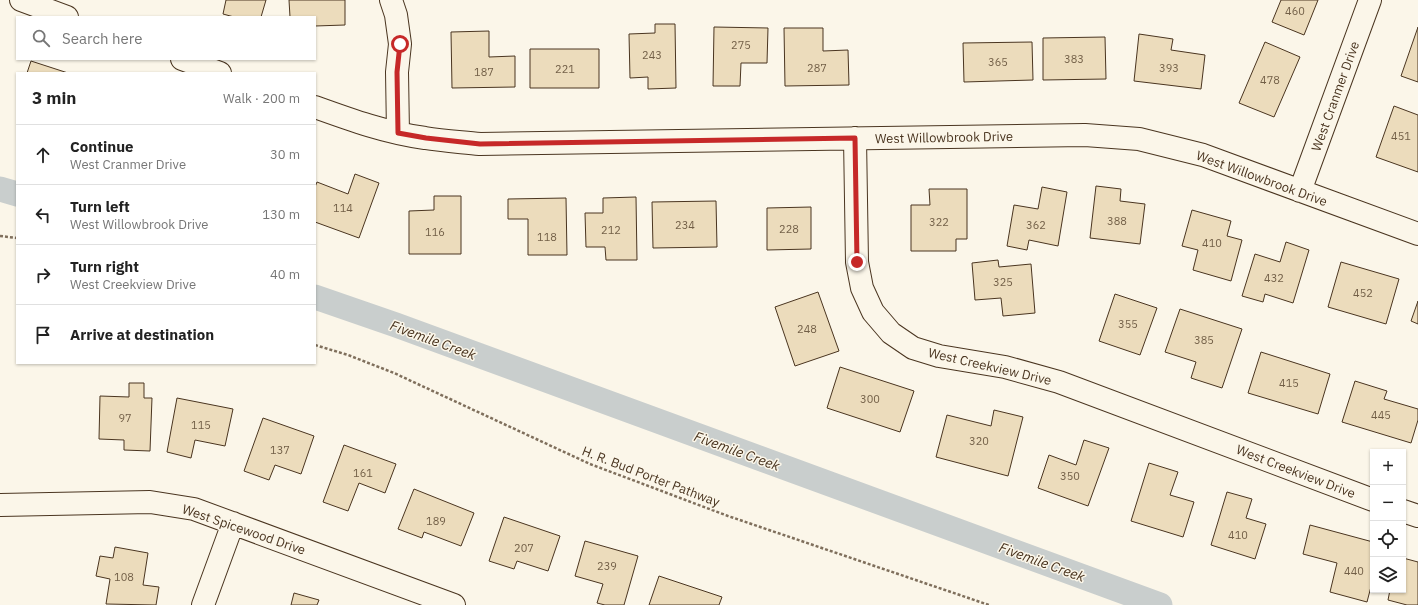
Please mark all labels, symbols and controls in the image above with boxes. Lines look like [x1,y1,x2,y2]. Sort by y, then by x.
house number: 460 [1285,4,1305,18]
search box [16,16,316,60]
icon: search [30,27,52,49]
text: Search here [62,29,142,48]
route start [391,35,409,53]
house number: 275 [731,38,751,52]
street label: West Cranmer Drive [1308,39,1363,154]
house number: 243 [642,48,662,62]
house number: 383 [1064,52,1084,66]
house number: 365 [988,55,1008,69]
house number: 287 [807,61,827,75]
house number: 393 [1159,61,1179,75]
house number: 221 [555,62,575,76]
house number: 187 [474,65,494,79]
house number: 478 [1260,73,1280,87]
text: 3 min [32,87,76,109]
text: Walk · 200 m [223,90,300,107]
street label: West Willowbrook Drive [875,128,1013,147]
house number: 451 [1391,129,1411,143]
text: Continue [70,137,134,156]
icon: ahead [32,144,54,166]
text: 30 m [270,146,300,163]
street label: West Willowbrook Drive [1194,147,1330,210]
text: West Cranmer Drive [70,156,186,173]
text: Turn left [70,197,130,216]
house number: 114 [333,201,353,215]
icon: left [32,204,54,226]
text: 130 m [262,206,300,223]
house number: 388 [1107,214,1127,228]
house number: 322 [929,215,949,229]
text: West Willowbrook Drive [70,216,208,233]
house number: 234 [675,218,695,232]
house number: 362 [1026,218,1046,232]
house number: 228 [779,222,799,236]
house number: 212 [601,223,621,237]
house number: 116 [425,225,445,239]
house number: 118 [537,230,557,244]
house number: 410 [1202,236,1222,250]
route end [848,253,866,271]
text: Turn right [70,257,139,276]
icon: right [32,264,54,286]
text: 40 m [270,266,300,283]
house number: 432 [1264,271,1284,285]
house number: 325 [993,275,1013,289]
text: West Creekview Drive [70,276,196,293]
house number: 452 [1353,286,1373,300]
water label: Fivemile Creek [388,316,479,364]
house number: 355 [1118,317,1138,331]
house number: 248 [797,322,817,336]
icon: arrive [32,324,54,346]
text: Arrive at destination [70,325,214,344]
house number: 385 [1194,333,1214,347]
street label: West Creekview Drive [927,344,1053,389]
house number: 415 [1279,376,1299,390]
house number: 300 [860,392,880,406]
house number: 445 [1371,408,1391,422]
house number: 97 [118,411,132,425]
house number: 115 [191,418,211,432]
water label: Fivemile Creek [692,427,783,475]
house number: 320 [969,434,989,448]
street label: West Creekview Drive [1234,441,1358,502]
street label: H. R. Bud Porter Pathway [580,442,723,511]
house number: 137 [270,443,290,457]
map controls [1370,449,1406,593]
button: + [1370,449,1406,485]
house number: 161 [353,466,373,480]
house number: 350 [1060,469,1080,483]
button: − [1370,485,1406,521]
street label: West Spicewood Drive [180,500,308,559]
house number: 189 [426,514,446,528]
button: locate [1370,521,1406,557]
house number: 410 [1228,528,1248,542]
water label: Fivemile Creek [997,538,1088,586]
house number: 207 [514,541,534,555]
button: layers [1370,557,1406,593]
house number: 239 [597,559,617,573]
house number: 440 [1344,564,1364,578]
house number: 108 [114,570,134,584]

